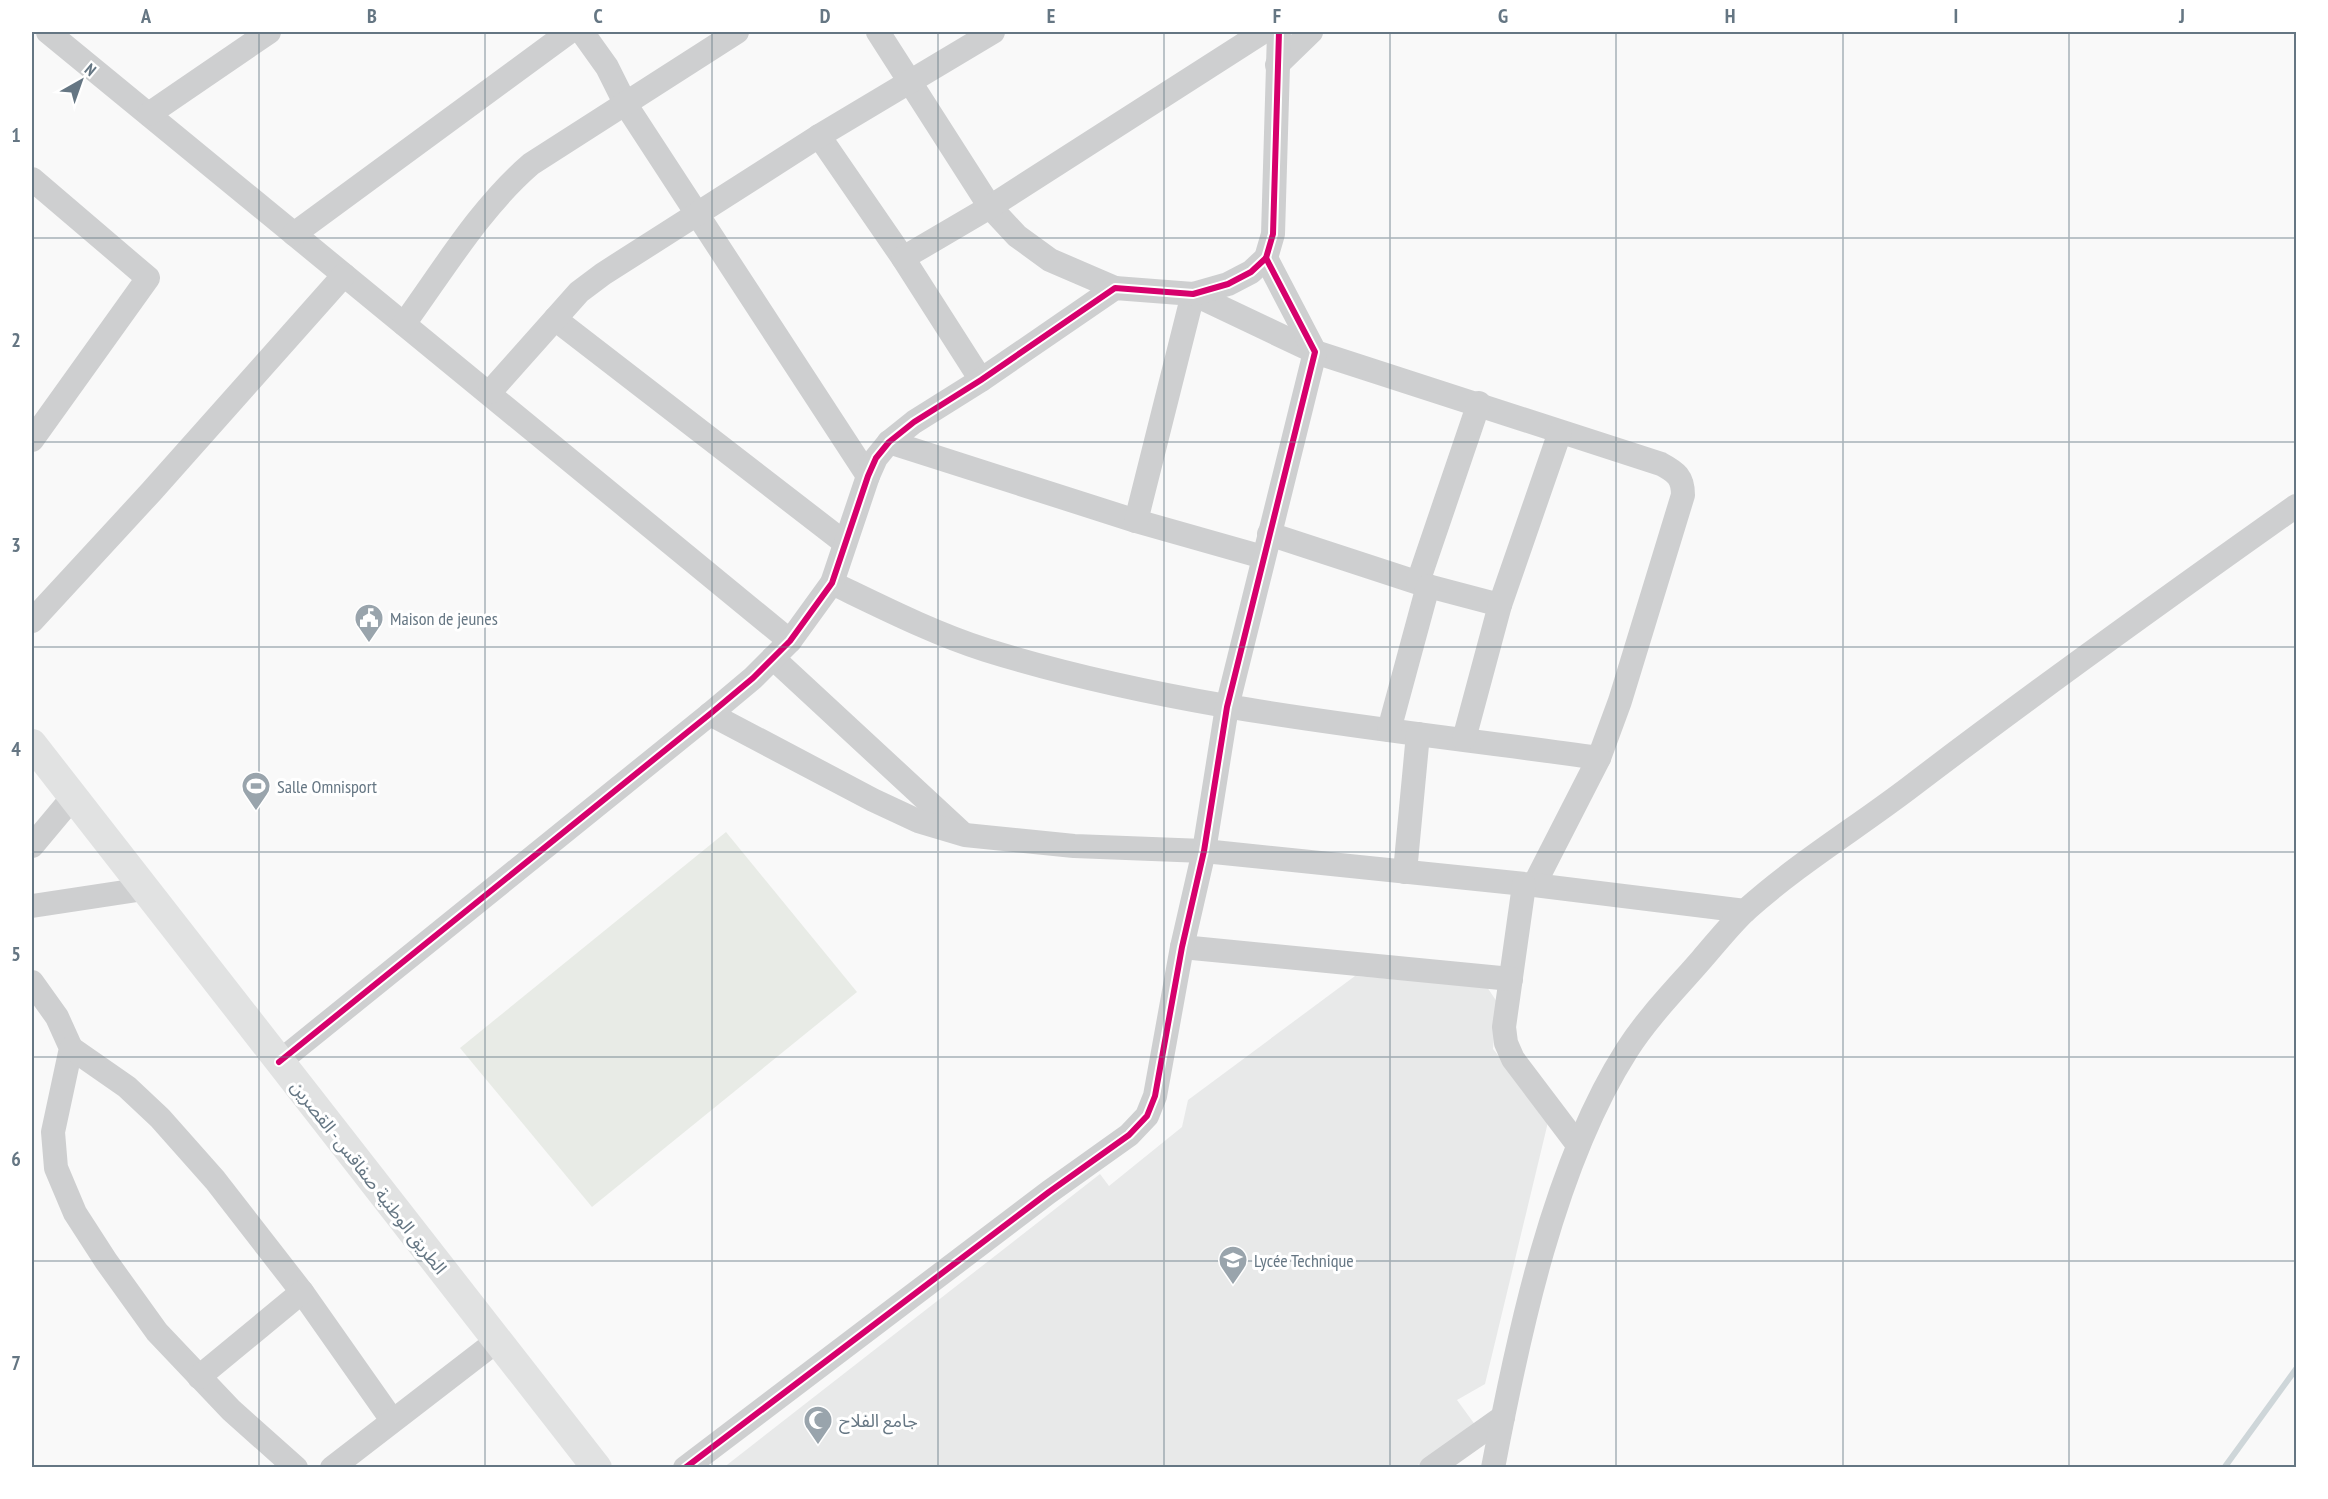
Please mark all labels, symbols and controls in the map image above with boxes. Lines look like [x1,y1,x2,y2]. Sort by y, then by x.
text: A [140,3,152,29]
text: B [367,3,377,29]
text: C [593,3,603,29]
text: D [820,3,831,29]
text: E [1047,3,1055,29]
text: F [1273,3,1281,29]
text: G [1498,3,1508,29]
text: H [1725,3,1735,29]
text: I [1954,3,1958,29]
text: J [2178,3,2185,29]
north arrow [51,51,111,111]
text: N [81,59,100,80]
text: 1 [11,122,21,148]
text: 2 [11,327,21,353]
text: 3 [11,532,21,558]
public building icon: Maison de jeunes [353,602,385,644]
place label: Maison de jeunes [390,607,498,630]
text: 4 [11,736,21,762]
sports icon: Salle Omnisport [240,770,272,812]
place label: Salle Omnisport [277,775,377,798]
text: 5 [11,941,21,967]
street label: الطريق الوطنية صفاقس - القصرين [286,1075,452,1279]
text: 6 [11,1146,21,1172]
school or university icon: Lycée Technique [1217,1244,1249,1286]
place label: Lycée Technique [1254,1249,1354,1272]
text: 7 [11,1350,21,1376]
mosque icon: جامع الفلاح [802,1404,834,1446]
place label: جامع الفلاح [839,1409,918,1435]

